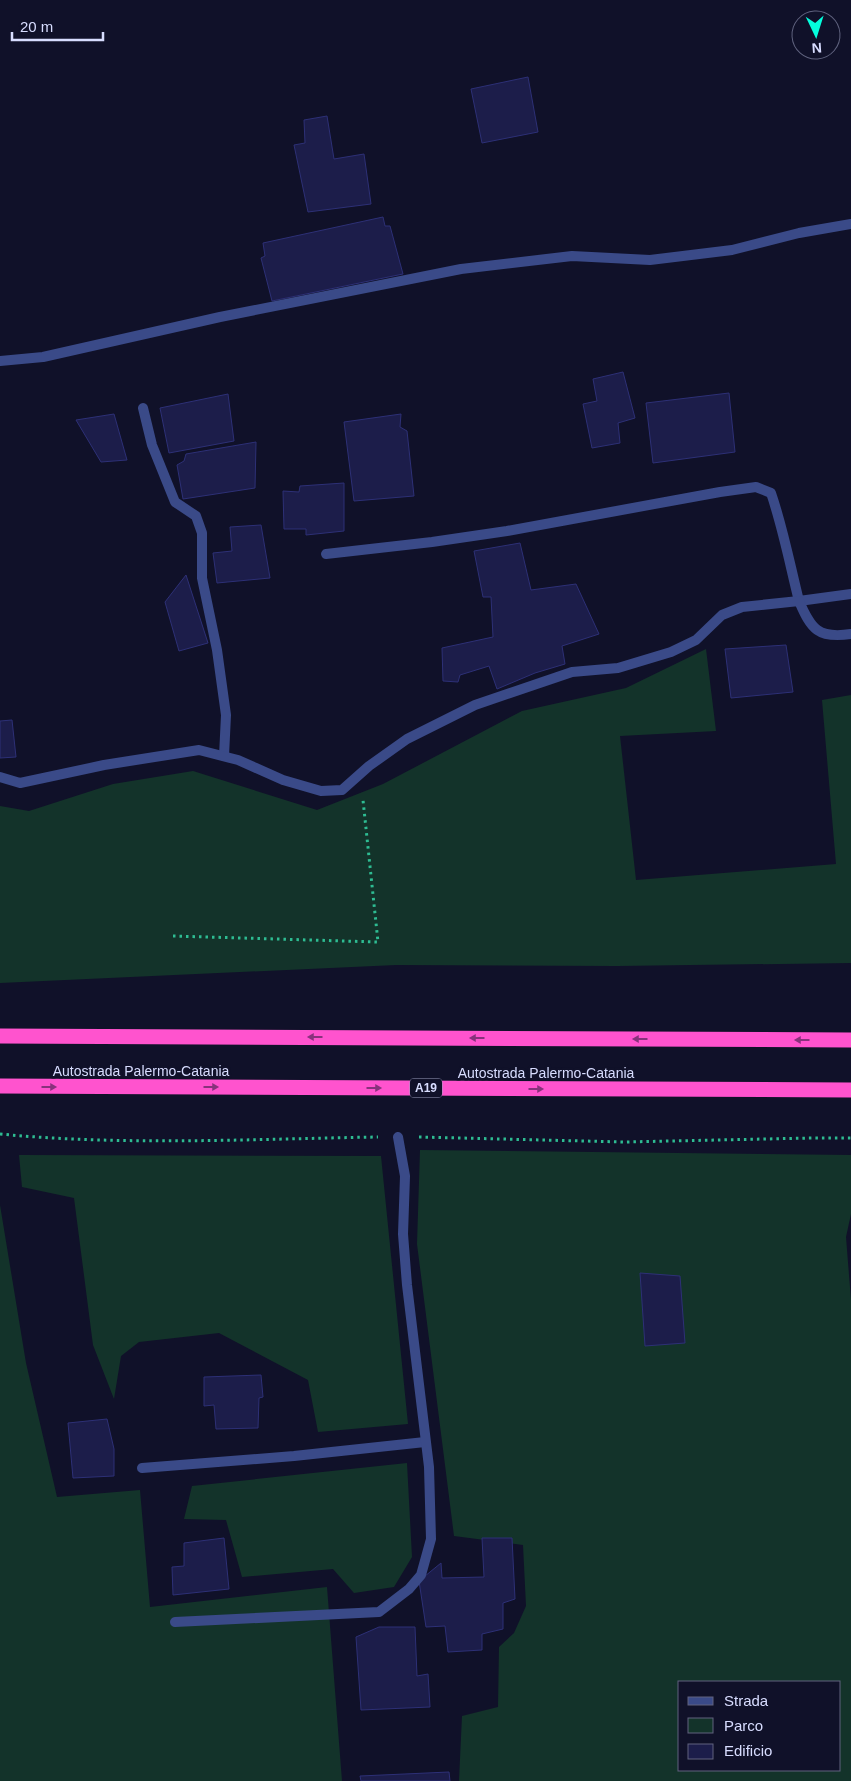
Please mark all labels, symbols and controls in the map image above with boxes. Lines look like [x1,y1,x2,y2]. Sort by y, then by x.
scale bar [12,10,104,42]
north arrow [791,10,841,60]
text: 20 m [20,18,53,35]
text: N [811,40,823,56]
one-way arrow [307,1033,323,1041]
one-way arrow [469,1034,485,1042]
one-way arrow [632,1035,648,1043]
one-way arrow [794,1036,810,1044]
street label: Autostrada Palermo-Catania [53,1063,230,1079]
street label: Autostrada Palermo-Catania [458,1065,635,1081]
road number: A19 [410,1078,442,1098]
one-way arrow [41,1083,57,1091]
one-way arrow [203,1083,219,1091]
one-way arrow [366,1084,382,1092]
one-way arrow [528,1085,544,1093]
legend [678,1681,841,1771]
text: Strada [724,1692,769,1709]
text: Parco [724,1717,763,1734]
text: Edificio [724,1742,772,1759]

